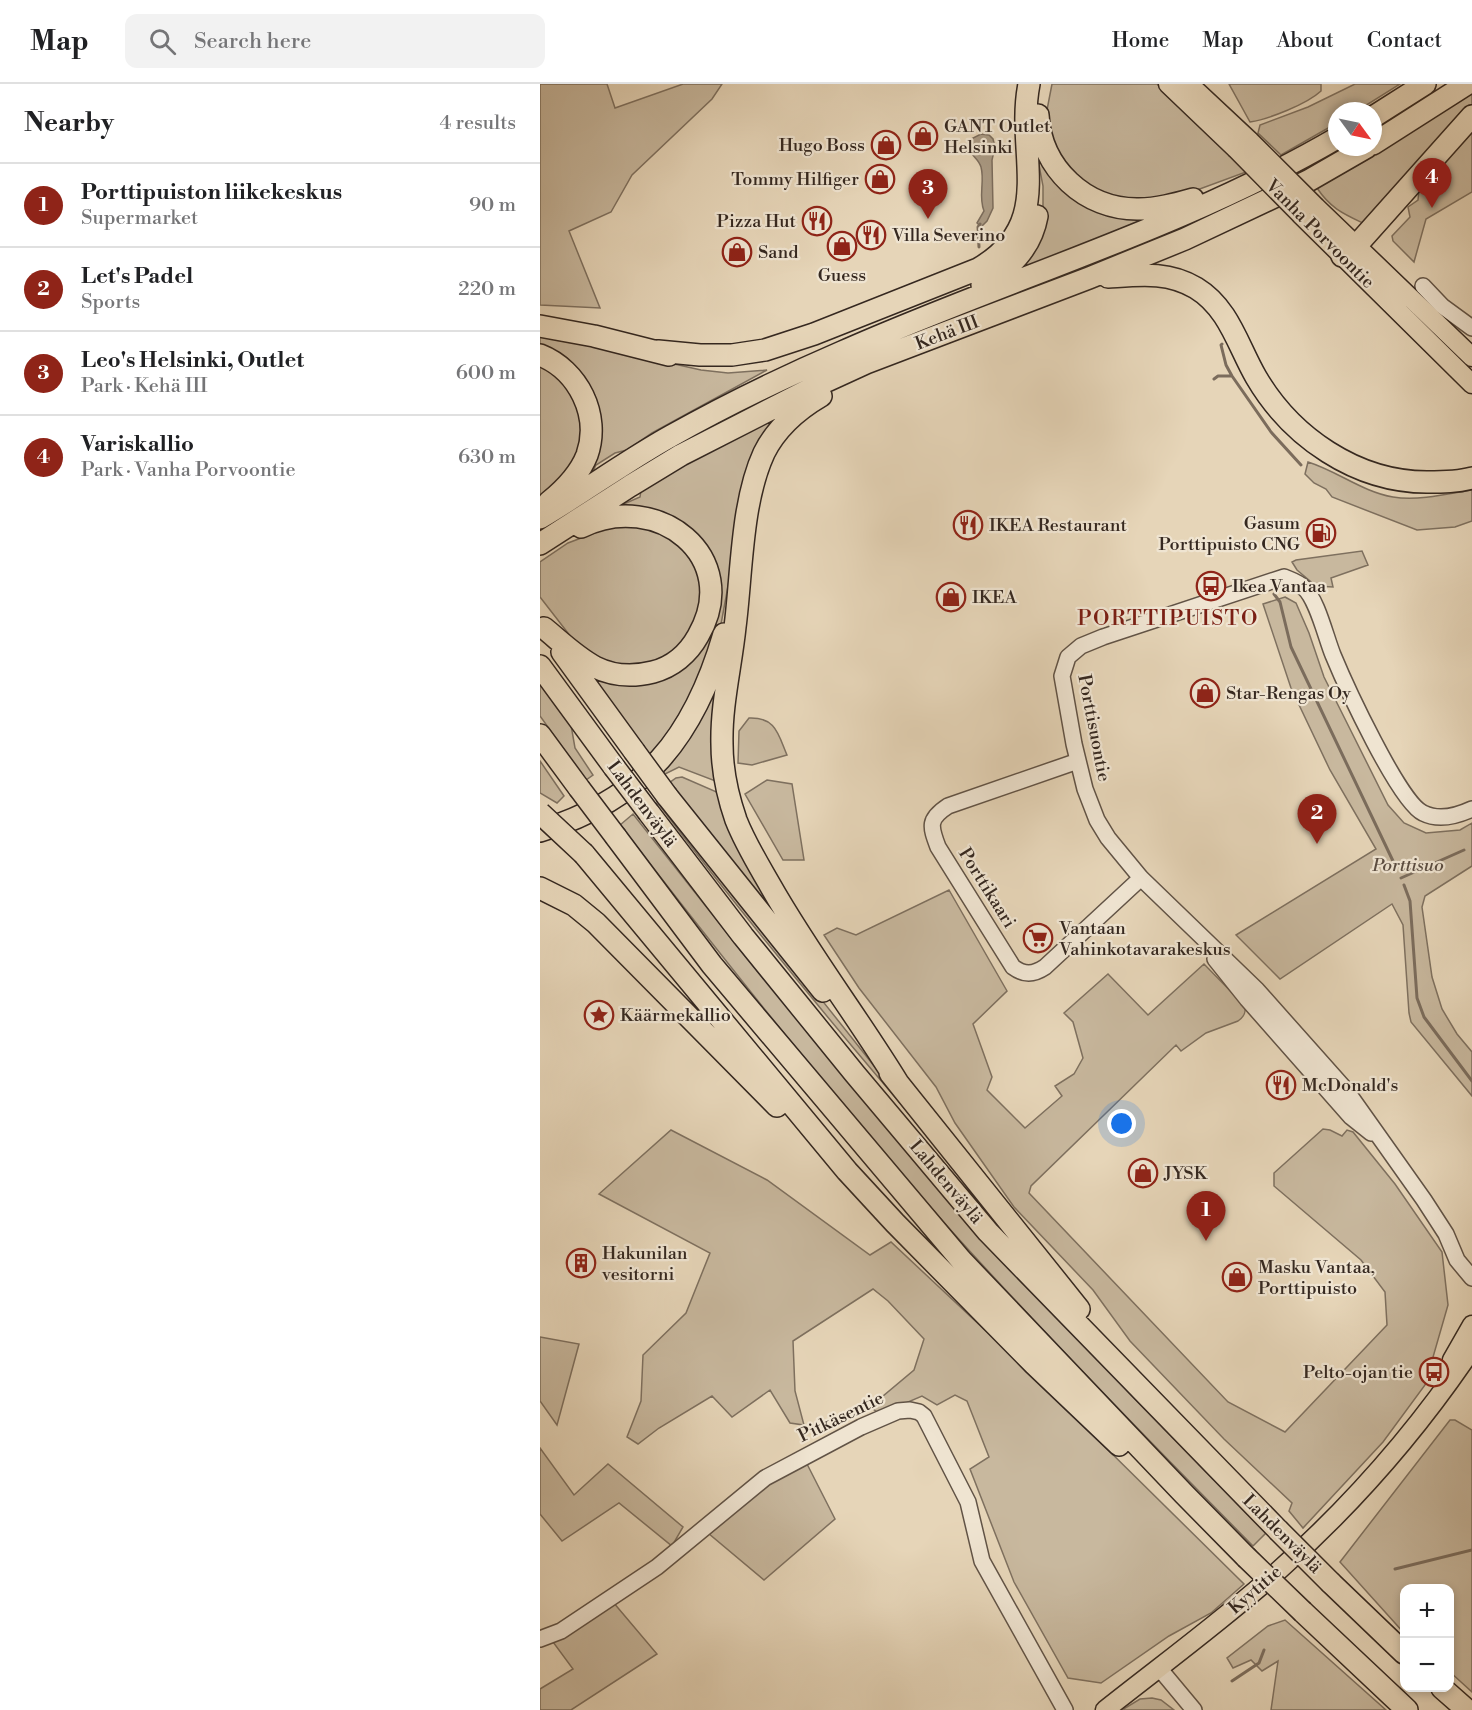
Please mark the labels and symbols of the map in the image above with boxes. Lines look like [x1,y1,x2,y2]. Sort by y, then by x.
north arrow [1328,102,1382,156]
place label: GANT Outlet Helsinki [944,115,1051,159]
shop icon: GANT Outlet Helsinki [907,120,939,152]
shop icon: Hugo Boss [870,129,902,161]
place label: Hugo Boss [779,134,865,157]
pin: 4 [1412,158,1452,208]
shop icon: Tommy Hilfiger [864,163,896,195]
place label: Tommy Hilfiger [731,168,859,191]
pin: 3 [908,170,948,219]
street label: Vanha Porvoontie [1260,174,1380,294]
restaurant icon: Pizza Hut [801,205,833,237]
place label: Pizza Hut [717,210,797,233]
restaurant icon: Villa Severino [855,219,887,251]
place label: Villa Severino [891,224,1005,247]
shop icon: Guess [826,230,858,262]
shop icon: Sand [721,236,753,268]
place label: Sand [758,241,799,264]
place label: Guess [818,264,866,287]
street label: Kehä III [912,310,982,356]
restaurant icon: IKEA Restaurant [952,509,984,541]
place label: Gasum Porttipuisto CNG [1158,512,1301,556]
place label: IKEA Restaurant [989,514,1127,537]
fuel station icon: Gasum Porttipuisto CNG [1305,517,1337,549]
bus stop icon: Ikea Vantaa [1195,570,1227,602]
place label: Ikea Vantaa [1232,575,1327,598]
shop icon: IKEA [935,581,967,613]
place label: IKEA [972,586,1017,609]
district label: PORTTIPUISTO [1077,606,1259,632]
street label: Porttisuontie [1072,673,1116,783]
shop icon: Star-Rengas Oy [1189,677,1221,709]
place label: Star-Rengas Oy [1226,682,1351,705]
street label: Lahdenväylä [602,756,683,853]
pin: 2 [1298,794,1336,844]
street label: Porttikaari [953,844,1021,932]
park label: Porttisuo [1371,854,1444,877]
place label: Vantaan Vahinkotavarakeskus [1058,917,1231,961]
supermarket icon: Vantaan Vahinkotavarakeskus [1022,922,1054,954]
place icon: Käärmekallio [583,999,615,1031]
place label: Käärmekallio [620,1004,731,1027]
restaurant icon: McDonald's [1265,1069,1297,1101]
place label: McDonald's [1302,1074,1399,1097]
your location [1107,1109,1136,1138]
street label: Lahdenväylä [904,1135,988,1229]
shop icon: JYSK [1127,1157,1159,1189]
place label: JYSK [1163,1162,1209,1185]
pin: 1 [1186,1192,1226,1241]
place label: Hakunilan vesitorni [601,1242,688,1286]
building icon: Hakunilan vesitorni [565,1247,597,1279]
place label: Masku Vantaa, Porttipuisto [1258,1256,1375,1300]
shop icon: Masku Vantaa, Porttipuisto [1221,1261,1253,1293]
bus stop icon: Pelto-ojan tie [1418,1356,1450,1388]
place label: Pelto-ojan tie [1303,1361,1413,1384]
street label: Pitkäsentie [794,1386,888,1448]
street label: Lahdenväylä [1238,1490,1327,1579]
street label: Kyytitie [1224,1561,1286,1619]

